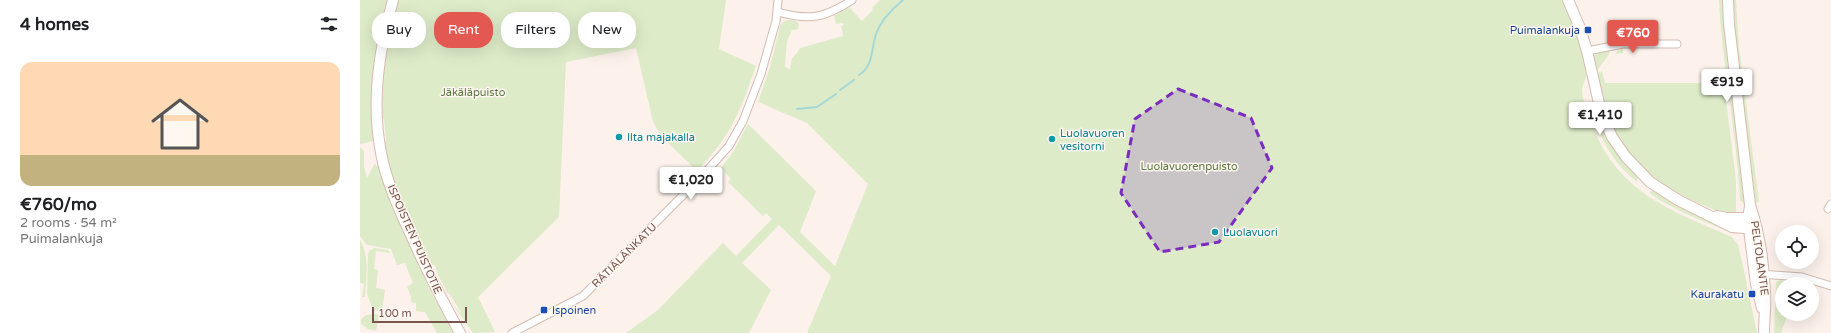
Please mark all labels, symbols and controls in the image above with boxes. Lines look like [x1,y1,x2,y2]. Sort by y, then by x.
chip: Buy [372,12,426,48]
chip: Rent [434,12,493,48]
chip: Filters [501,12,570,48]
chip: New [578,12,636,48]
icon: filters [318,13,340,35]
text: 4 homes [20,14,89,35]
pin: €760 [1609,20,1657,54]
place label: Puimalankuja [1510,24,1580,37]
marker: Puimalankuja [1583,25,1593,35]
text: €760 [1616,25,1650,41]
pin: €919 [1703,69,1751,103]
text: €919 [1710,74,1744,90]
park label: Jäkäläpuisto [441,86,506,99]
icon: home [144,88,216,160]
pin: €1,410 [1567,102,1633,136]
text: €1,410 [1578,107,1622,123]
place label: Luolavuoren vesitorni [1060,127,1125,153]
place label: Ilta majakalla [627,131,695,144]
marker: Ilta majakalla [614,132,624,142]
marker: Luolavuoren vesitorni [1047,134,1057,144]
park label: Luolavuorenpuisto [1140,160,1238,173]
pin: €1,020 [658,167,724,201]
text: €1,020 [669,172,713,188]
street label: ISPOISTEN PUISTOTIE [385,183,445,296]
text: €760/mo [20,194,97,215]
text: 2 rooms · 54 m² [20,215,117,231]
street label: RÄTIÄLÄNKATU [589,220,659,290]
street label: PELTOLANTIE [1748,220,1771,296]
map controls [1775,225,1819,321]
button: locate [1775,225,1819,269]
place label: Luolavuori [1223,226,1278,239]
marker: Luolavuori [1210,227,1220,237]
text: Puimalankuja [20,231,103,247]
button: layers [1775,277,1819,321]
place label: Kaurakatu [1691,288,1744,301]
marker: Kaurakatu [1747,289,1757,299]
place label: Ispoinen [552,304,596,317]
scale bar [372,305,467,324]
marker: Ispoinen [539,305,549,315]
text: 100 m [378,307,412,320]

